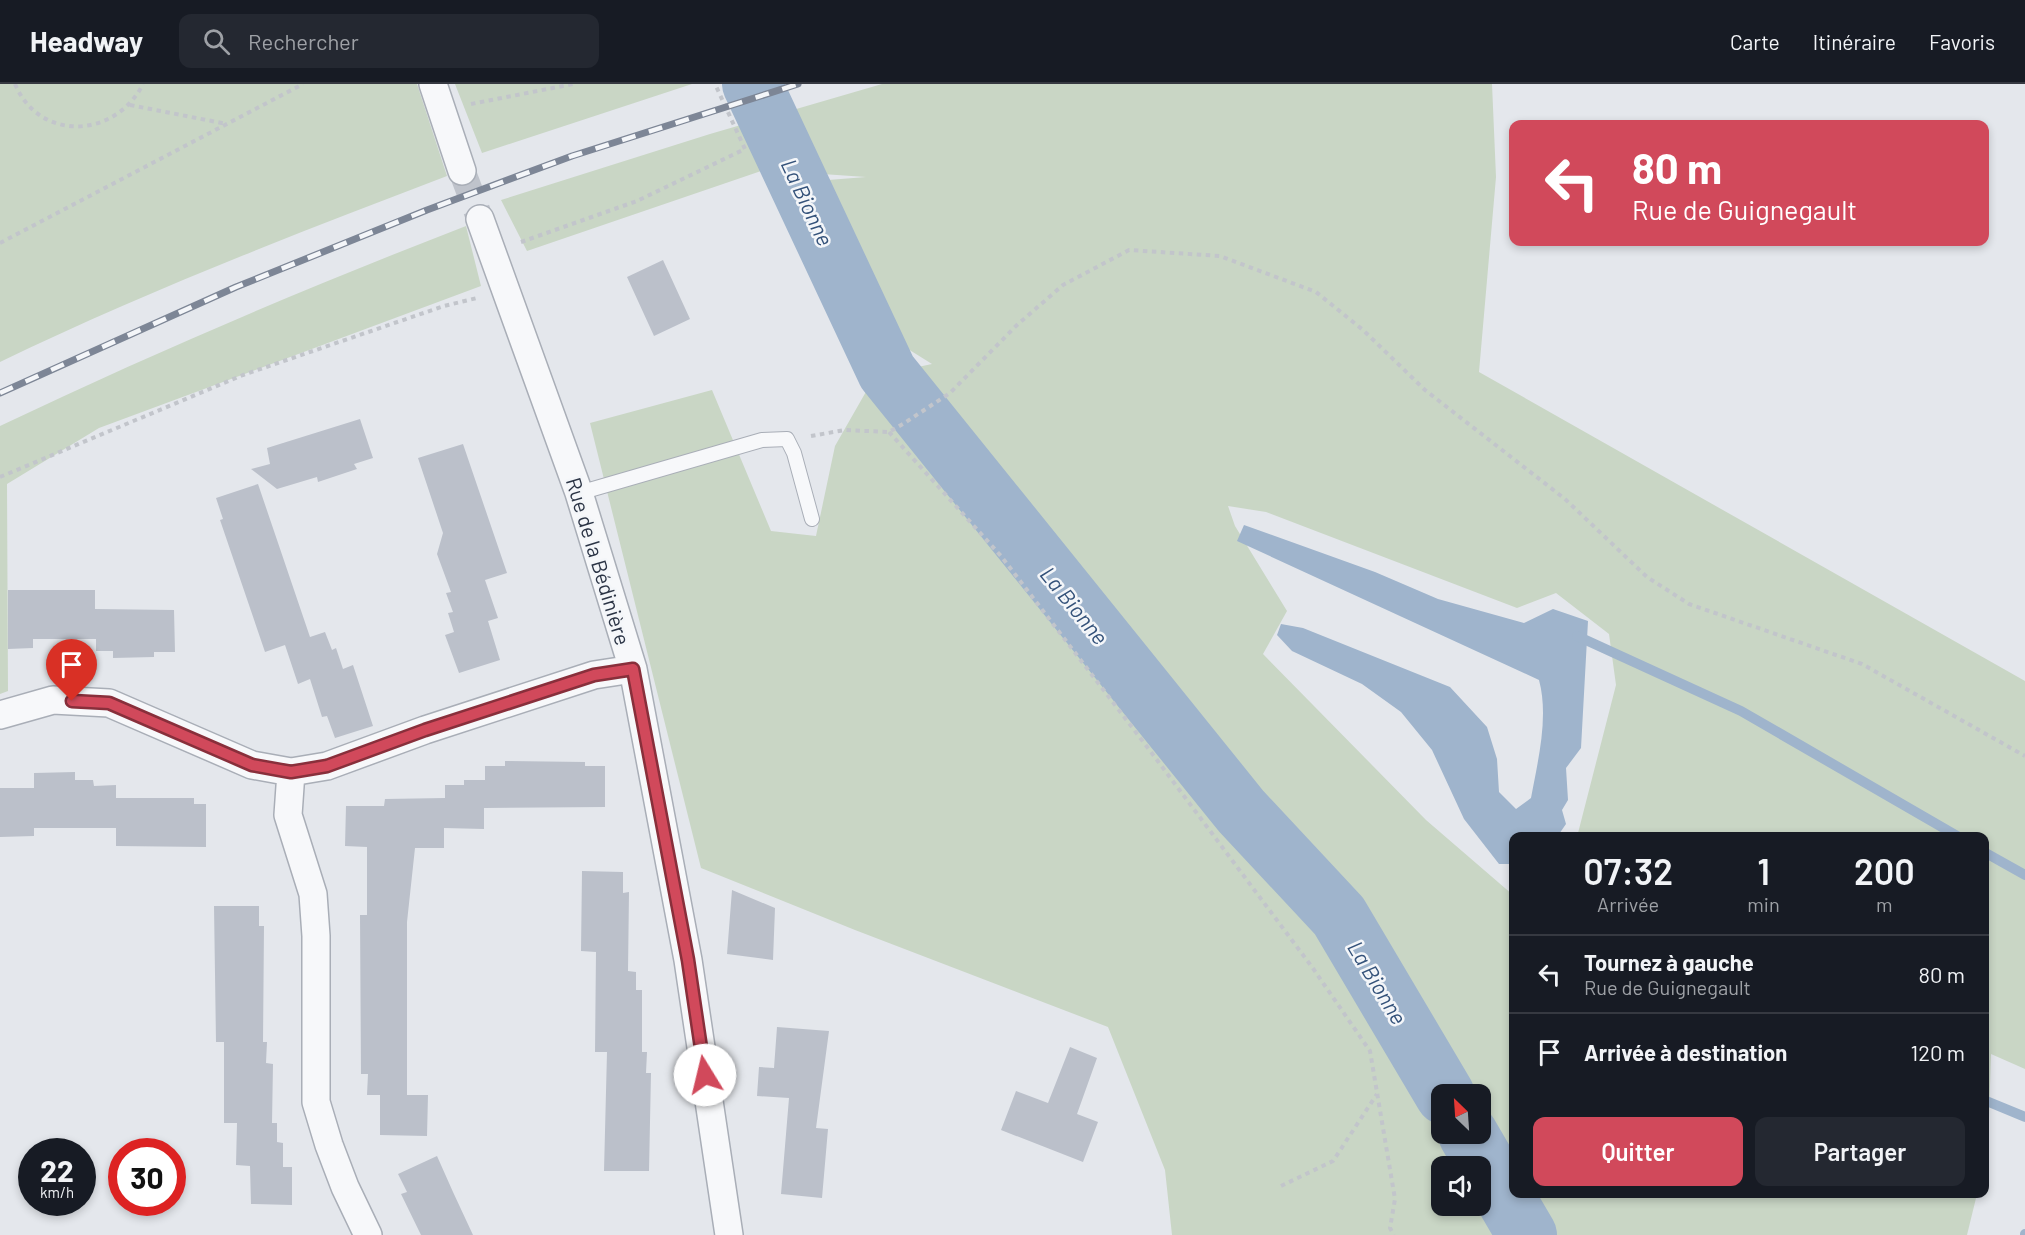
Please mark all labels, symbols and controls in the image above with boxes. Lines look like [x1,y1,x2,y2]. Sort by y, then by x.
search box [179,14,599,68]
text: Headway [30,24,143,58]
icon: search [200,25,233,58]
text: Rechercher [248,28,359,54]
text: Carte [1730,29,1780,54]
text: Itinéraire [1813,29,1896,54]
text: Favoris [1929,29,1995,54]
text: 80 m [1632,142,1722,192]
icon: left [1533,144,1611,222]
water label: La Bionne [777,154,839,250]
text: Rue de Guignegault [1632,193,1857,225]
street label: Rue de la Bédinière [562,474,636,648]
water label: La Bionne [1036,561,1114,649]
pin [46,639,97,701]
icon: arrive [55,648,88,681]
text: 07:32 [1583,849,1673,892]
text: 1 [1757,849,1770,892]
text: 200 [1854,849,1915,892]
text: Arrivée [1597,892,1659,916]
text: min [1747,892,1780,916]
text: m [1876,892,1893,916]
water label: La Bionne [1343,936,1413,1028]
text: Tournez à gauche [1584,949,1754,975]
icon: left [1533,958,1566,991]
text: 80 m [1919,961,1965,987]
text: Rue de Guignegault [1584,975,1751,999]
icon: arrive [1533,1036,1566,1069]
text: Arrivée à destination [1584,1039,1787,1065]
text: 120 m [1910,1039,1965,1065]
position arrow [673,1043,737,1107]
north arrow [1431,1084,1491,1144]
map controls [1431,1084,1491,1216]
button: Quitter [1533,1117,1743,1186]
button: Partager [1755,1117,1965,1186]
speed limit sign: 30 [108,1138,186,1216]
text: 22 [40,1152,74,1188]
button: sound [1431,1156,1491,1216]
text: km/h [40,1183,74,1201]

